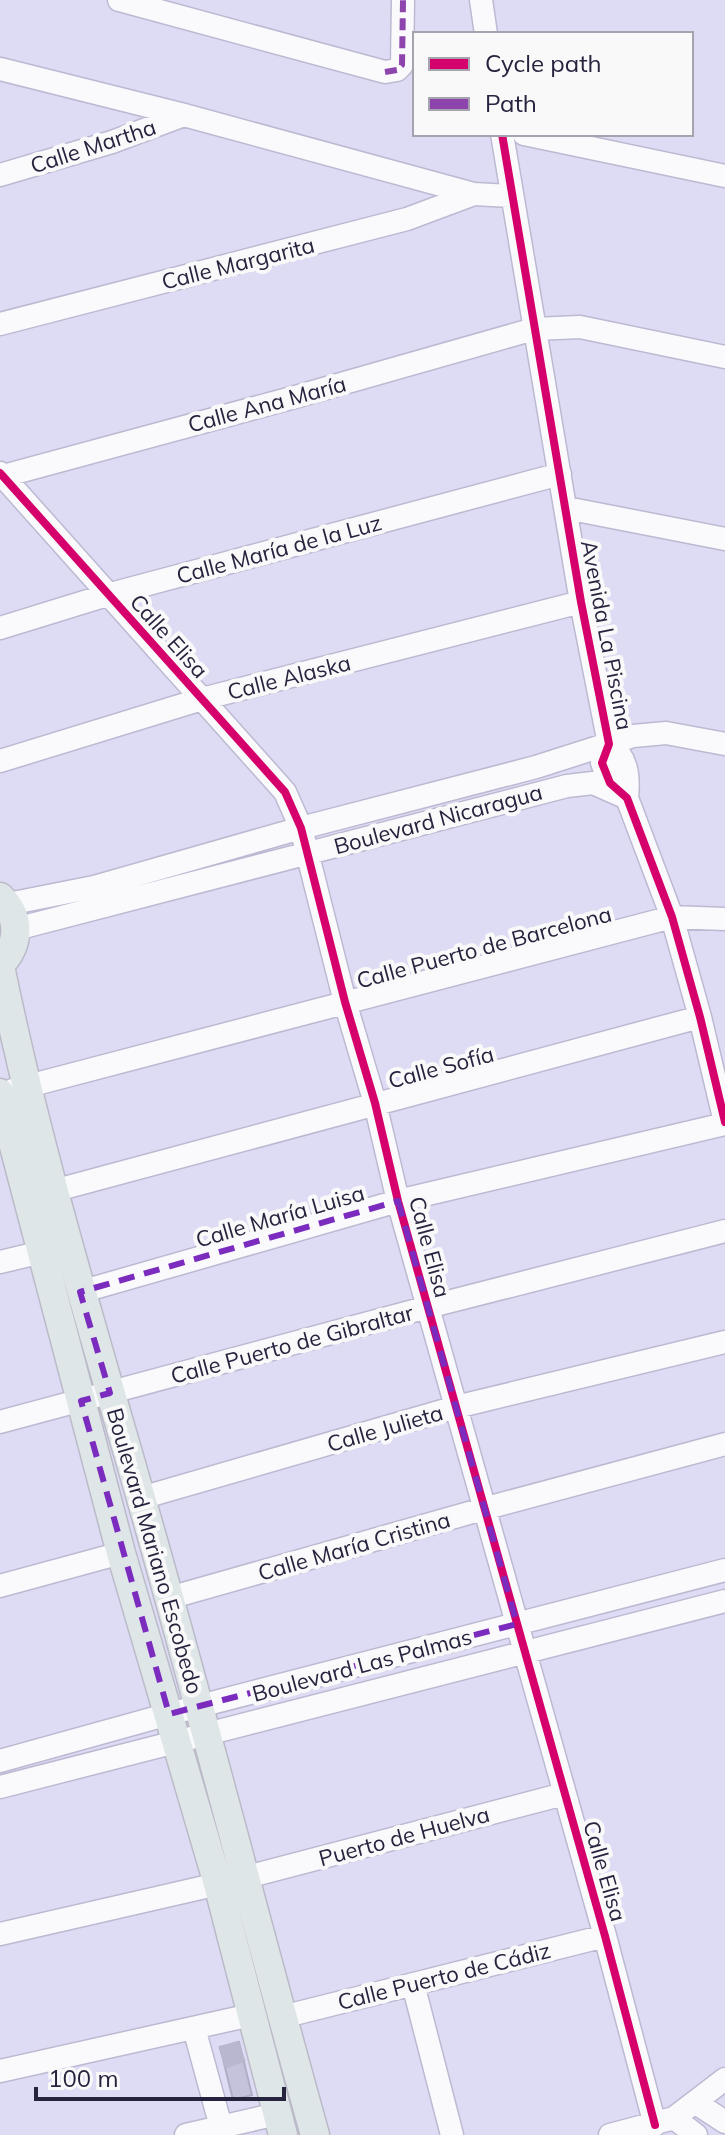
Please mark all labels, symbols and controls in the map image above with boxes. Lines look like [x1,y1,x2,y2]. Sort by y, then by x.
legend [413,32,693,136]
text: Cycle path [485,48,602,78]
text: Path [485,88,537,118]
street label: Calle Martha [27,113,159,179]
street label: Calle Margarita [159,230,317,296]
street label: Calle Ana María [185,369,349,439]
street label: Calle María de la Luz [173,508,385,590]
street label: Avenida La Piscina [575,538,639,732]
street label: Calle Elisa [124,588,214,684]
street label: Calle Alaska [224,648,354,706]
street label: Boulevard Nicaragua [331,778,545,860]
street label: Calle Puerto de Barcelona [353,899,615,995]
street label: Calle Sofía [385,1039,497,1095]
street label: Calle María Luisa [192,1179,368,1253]
street label: Calle Elisa [403,1193,457,1301]
street label: Calle Puerto de Gibraltar [168,1298,416,1390]
street label: Calle Julieta [324,1398,446,1458]
street label: Boulevard Mariano Escobedo [101,1405,209,1697]
street label: Calle María Cristina [255,1505,453,1587]
street label: Boulevard Las Palmas [249,1622,475,1708]
street label: Puerto de Huelva [316,1800,492,1872]
street label: Calle Elisa [577,1817,633,1925]
street label: Calle Puerto de Cádiz [335,1936,553,2016]
scale bar [36,2051,284,2101]
text: 100 m [48,2063,119,2093]

